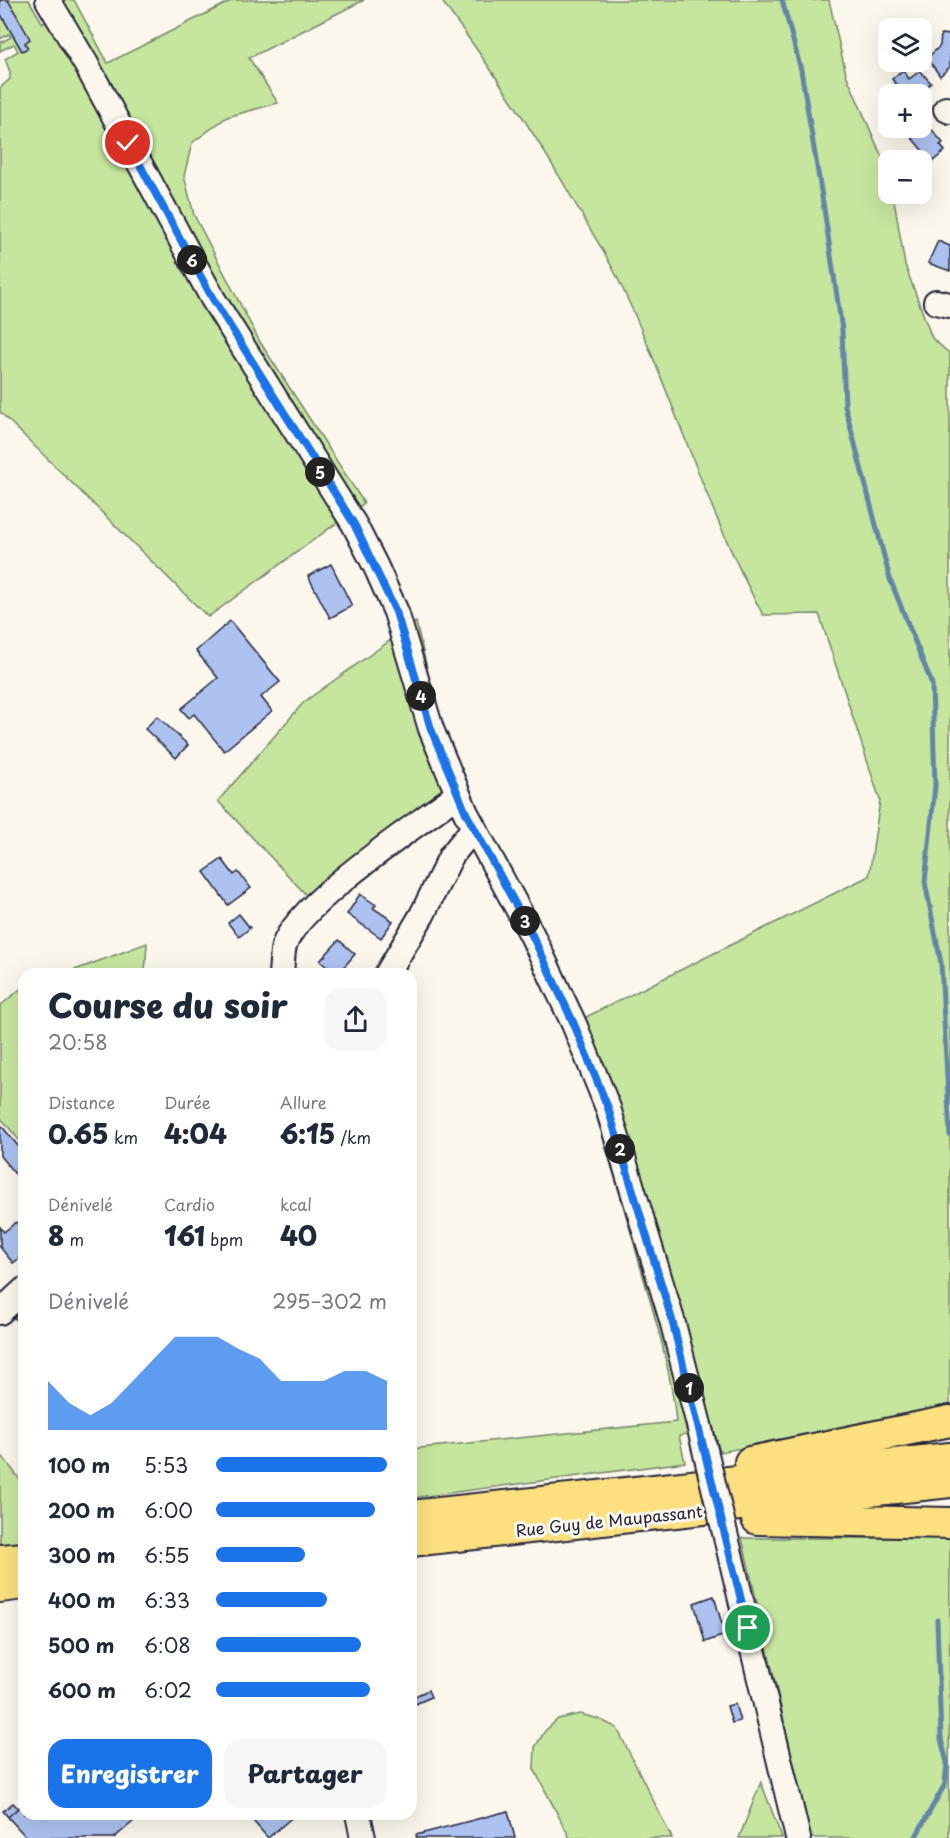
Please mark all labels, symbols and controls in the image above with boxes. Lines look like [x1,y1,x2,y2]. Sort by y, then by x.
map controls [878,18,932,204]
button: layers [878,18,932,72]
button: + [878,84,932,138]
pin [102,117,153,168]
icon: check [111,126,144,159]
button: − [878,150,932,204]
pin: 6 [177,245,207,275]
text: 6 [186,248,198,272]
pin: 5 [305,457,335,487]
text: 5 [315,460,325,484]
pin: 4 [406,681,436,711]
text: 4 [416,684,426,708]
pin: 3 [510,906,540,936]
text: 3 [520,909,530,933]
text: Course du soir [48,979,288,1029]
button: share [324,988,387,1051]
text: 20:58 [48,1027,108,1057]
text: Distance [48,1090,115,1114]
text: Durée [164,1090,211,1114]
text: Allure [280,1090,327,1114]
text: 0.65 [48,1114,109,1153]
text: 4:04 [164,1114,227,1153]
text: 6:15 [280,1114,335,1153]
text: km [109,1125,138,1149]
text: /km [335,1125,371,1149]
pin: 2 [605,1134,635,1164]
text: 2 [614,1137,626,1161]
text: Dénivelé [48,1192,113,1216]
text: Cardio [164,1192,215,1216]
text: kcal [280,1192,312,1216]
text: 8 [48,1216,64,1255]
text: 161 [164,1216,205,1255]
text: 40 [280,1216,317,1255]
text: m [64,1227,84,1251]
text: bpm [205,1227,243,1251]
text: Dénivelé [48,1286,129,1316]
text: 295–302 m [272,1286,387,1316]
pin: 1 [674,1373,704,1403]
text: 1 [685,1376,693,1400]
text: 100 m [48,1450,110,1480]
text: 5:53 [144,1450,188,1480]
text: 200 m [48,1495,115,1525]
text: 6:00 [144,1495,193,1525]
street label: Rue Guy de Maupassant [514,1498,704,1542]
text: 300 m [48,1540,116,1570]
text: 6:55 [144,1540,189,1570]
text: 400 m [48,1585,116,1615]
text: 6:33 [144,1585,190,1615]
pin [722,1602,773,1653]
icon: arrive [731,1611,764,1644]
text: 500 m [48,1630,115,1660]
text: 6:08 [144,1630,191,1660]
text: 600 m [48,1675,116,1705]
text: 6:02 [144,1675,192,1705]
button: Enregistrer [48,1739,212,1808]
button: Partager [224,1739,387,1808]

